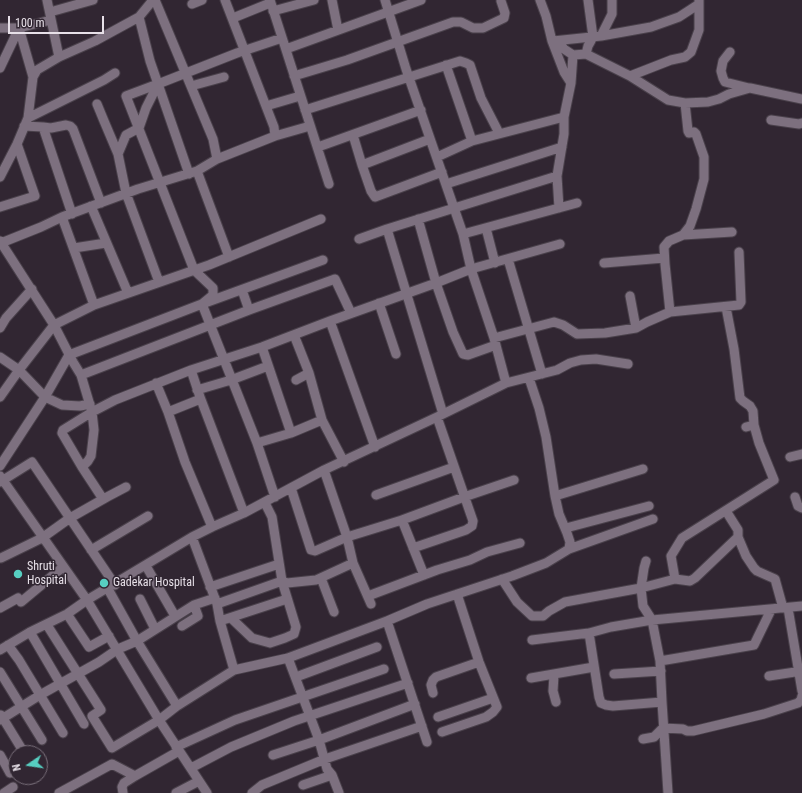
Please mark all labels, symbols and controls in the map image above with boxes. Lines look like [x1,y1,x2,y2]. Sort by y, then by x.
scale bar [10,8,106,34]
text: 100 m [15,16,45,30]
place label: Shruti Hospital [27,560,67,588]
marker: Shruti Hospital [12,568,24,580]
place label: Gadekar Hospital [113,576,195,590]
marker: Gadekar Hospital [98,577,110,589]
north arrow [8,745,48,785]
text: N [10,763,24,772]

